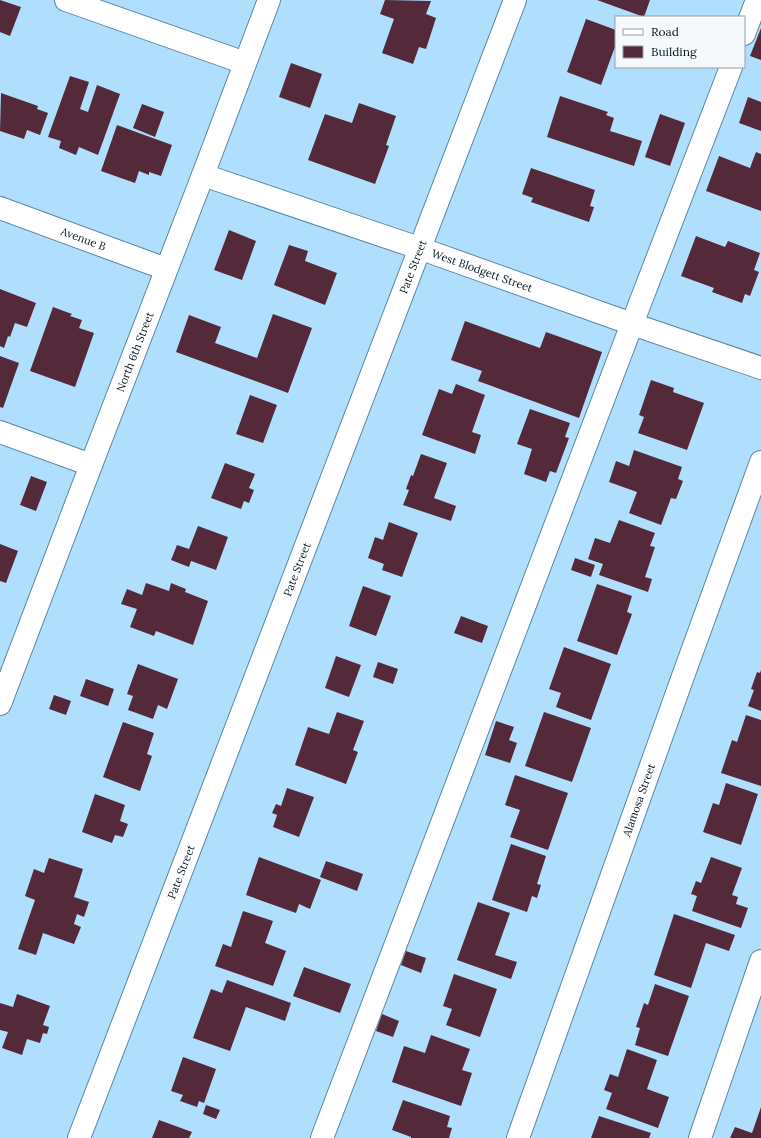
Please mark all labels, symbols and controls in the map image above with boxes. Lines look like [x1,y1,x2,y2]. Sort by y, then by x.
legend [615,16,745,68]
text: Road [651,24,679,39]
text: Building [651,44,697,59]
street label: Avenue B [58,224,108,253]
street label: Pate Street [396,237,430,296]
street label: West Blodgett Street [430,246,535,295]
street label: North 6th Street [113,309,157,394]
street label: Pate Street [280,540,314,598]
street label: Alamosa Street [619,761,659,839]
street label: Pate Street [164,842,198,901]

